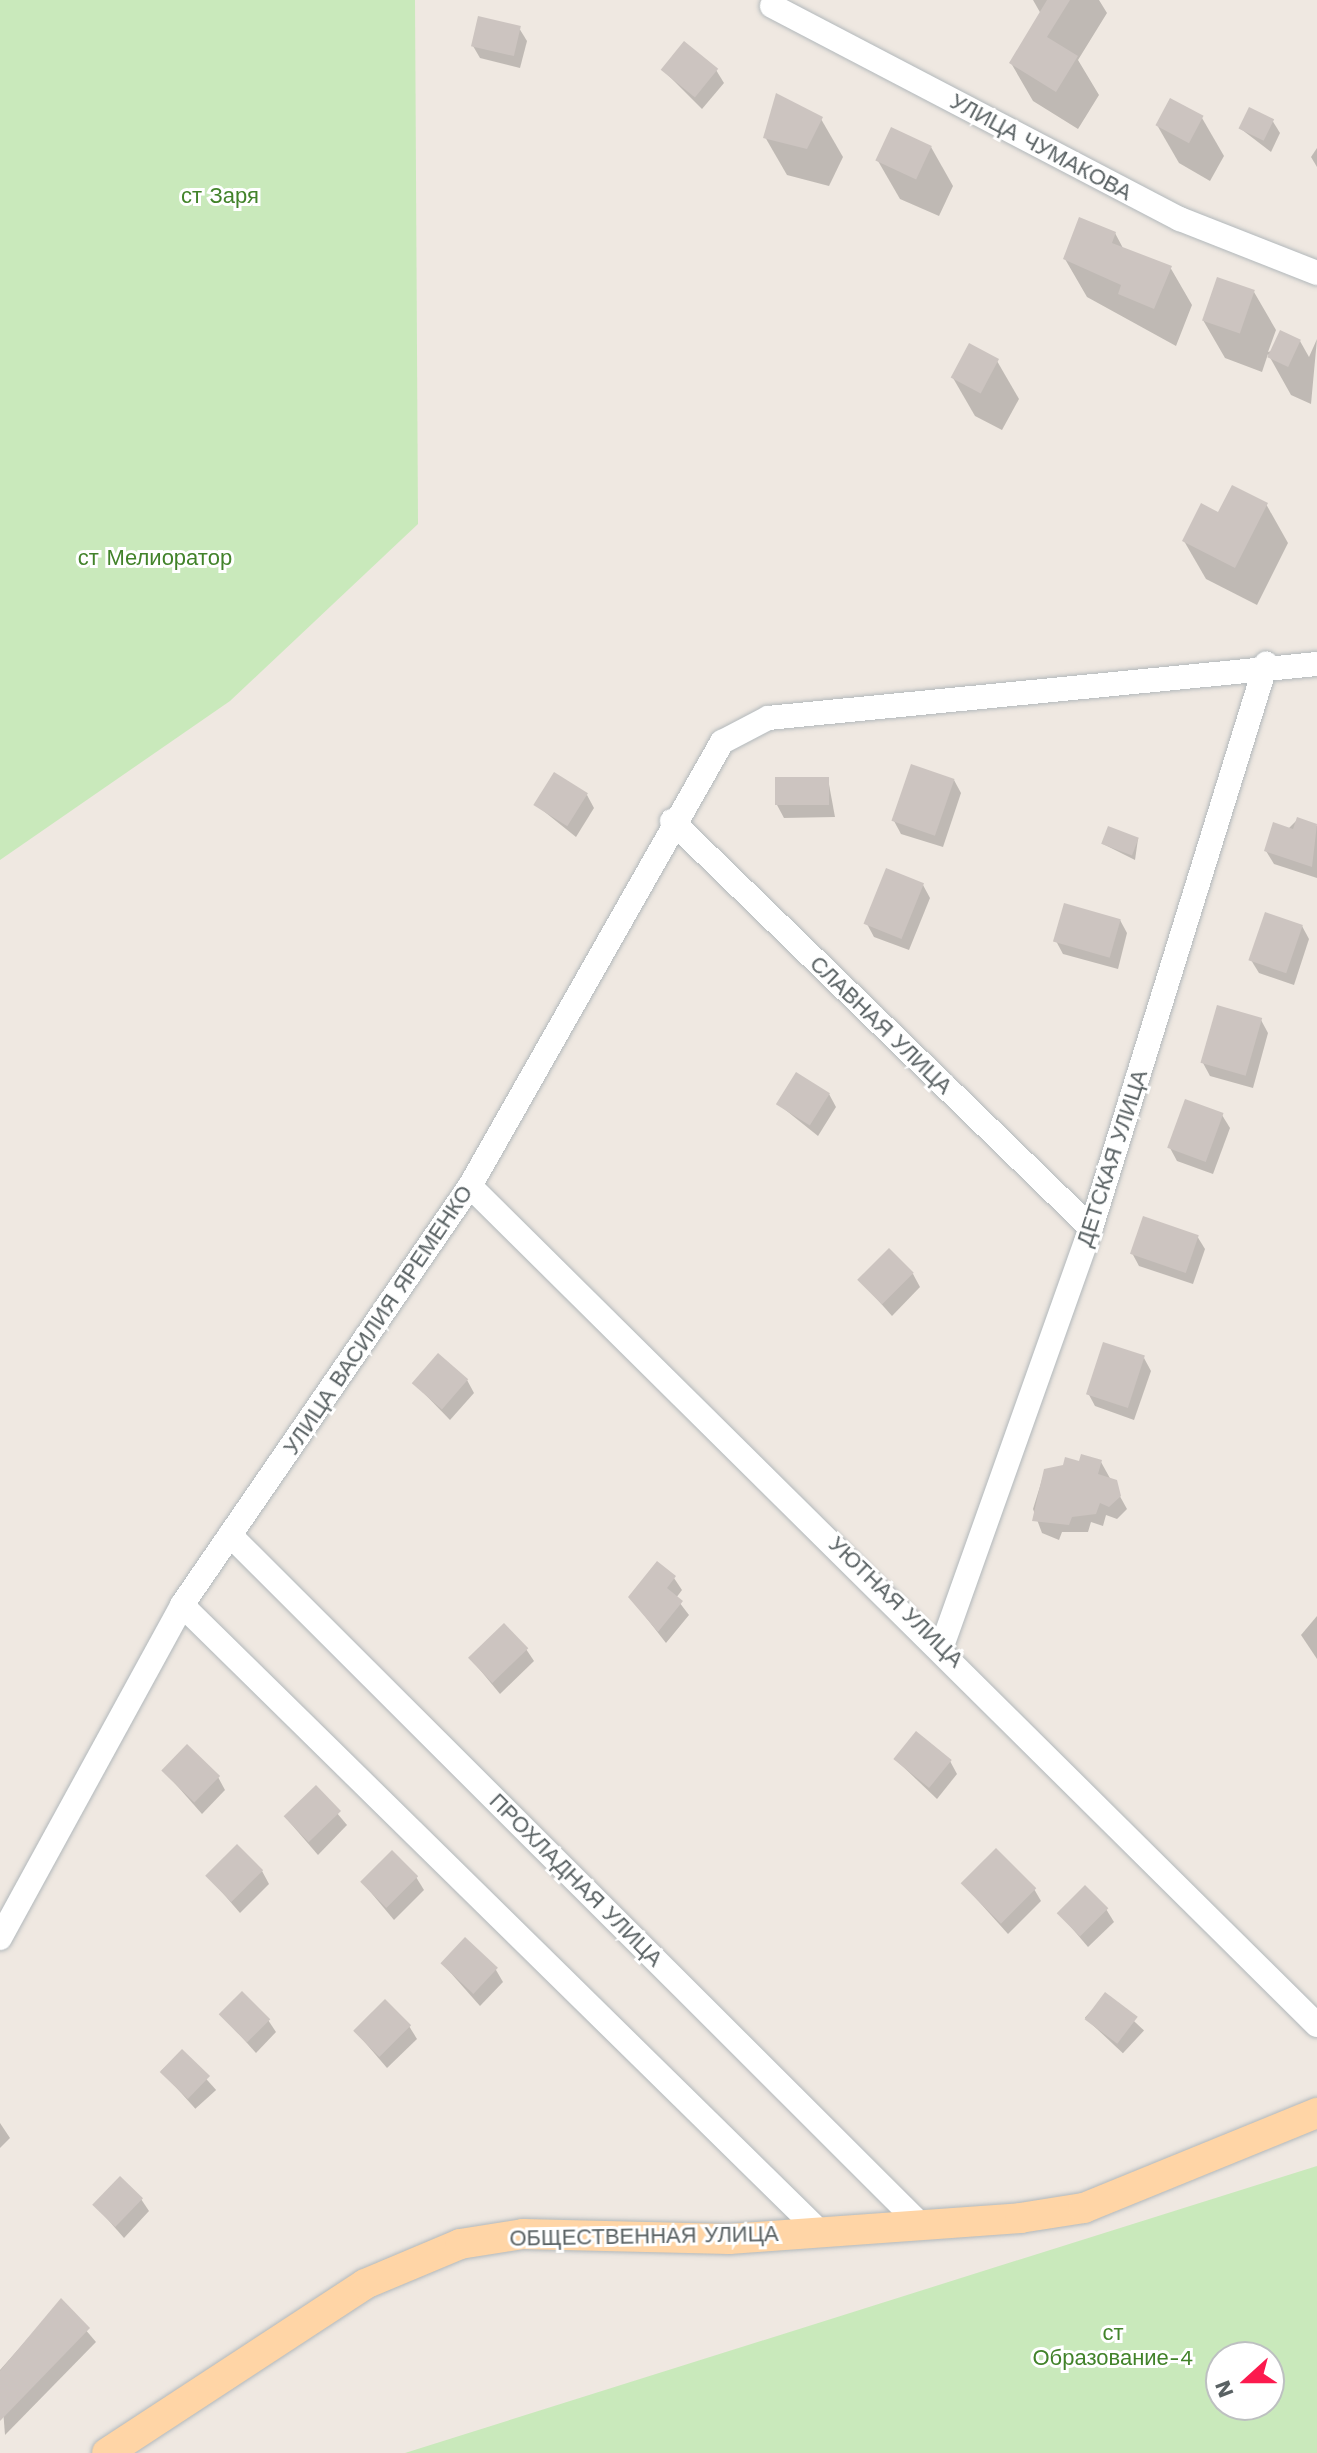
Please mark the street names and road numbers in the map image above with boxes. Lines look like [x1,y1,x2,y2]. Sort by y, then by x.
street label: УЛИЦА ЧУМАКОВА [946,88,1136,206]
street label: СЛАВНАЯ УЛИЦА [804,950,958,1100]
street label: ДЕТСКАЯ УЛИЦА [1071,1066,1153,1250]
street label: УЛИЦА ВАСИЛИЯ ЯРЕМЕНКО [278,1180,478,1460]
street label: УЮТНАЯ УЛИЦА [823,1531,969,1673]
street label: ПРОХЛАДНАЯ УЛИЦА [484,1788,668,1972]
street label: ОБЩЕСТВЕННАЯ УЛИЦА [509,2220,779,2252]

